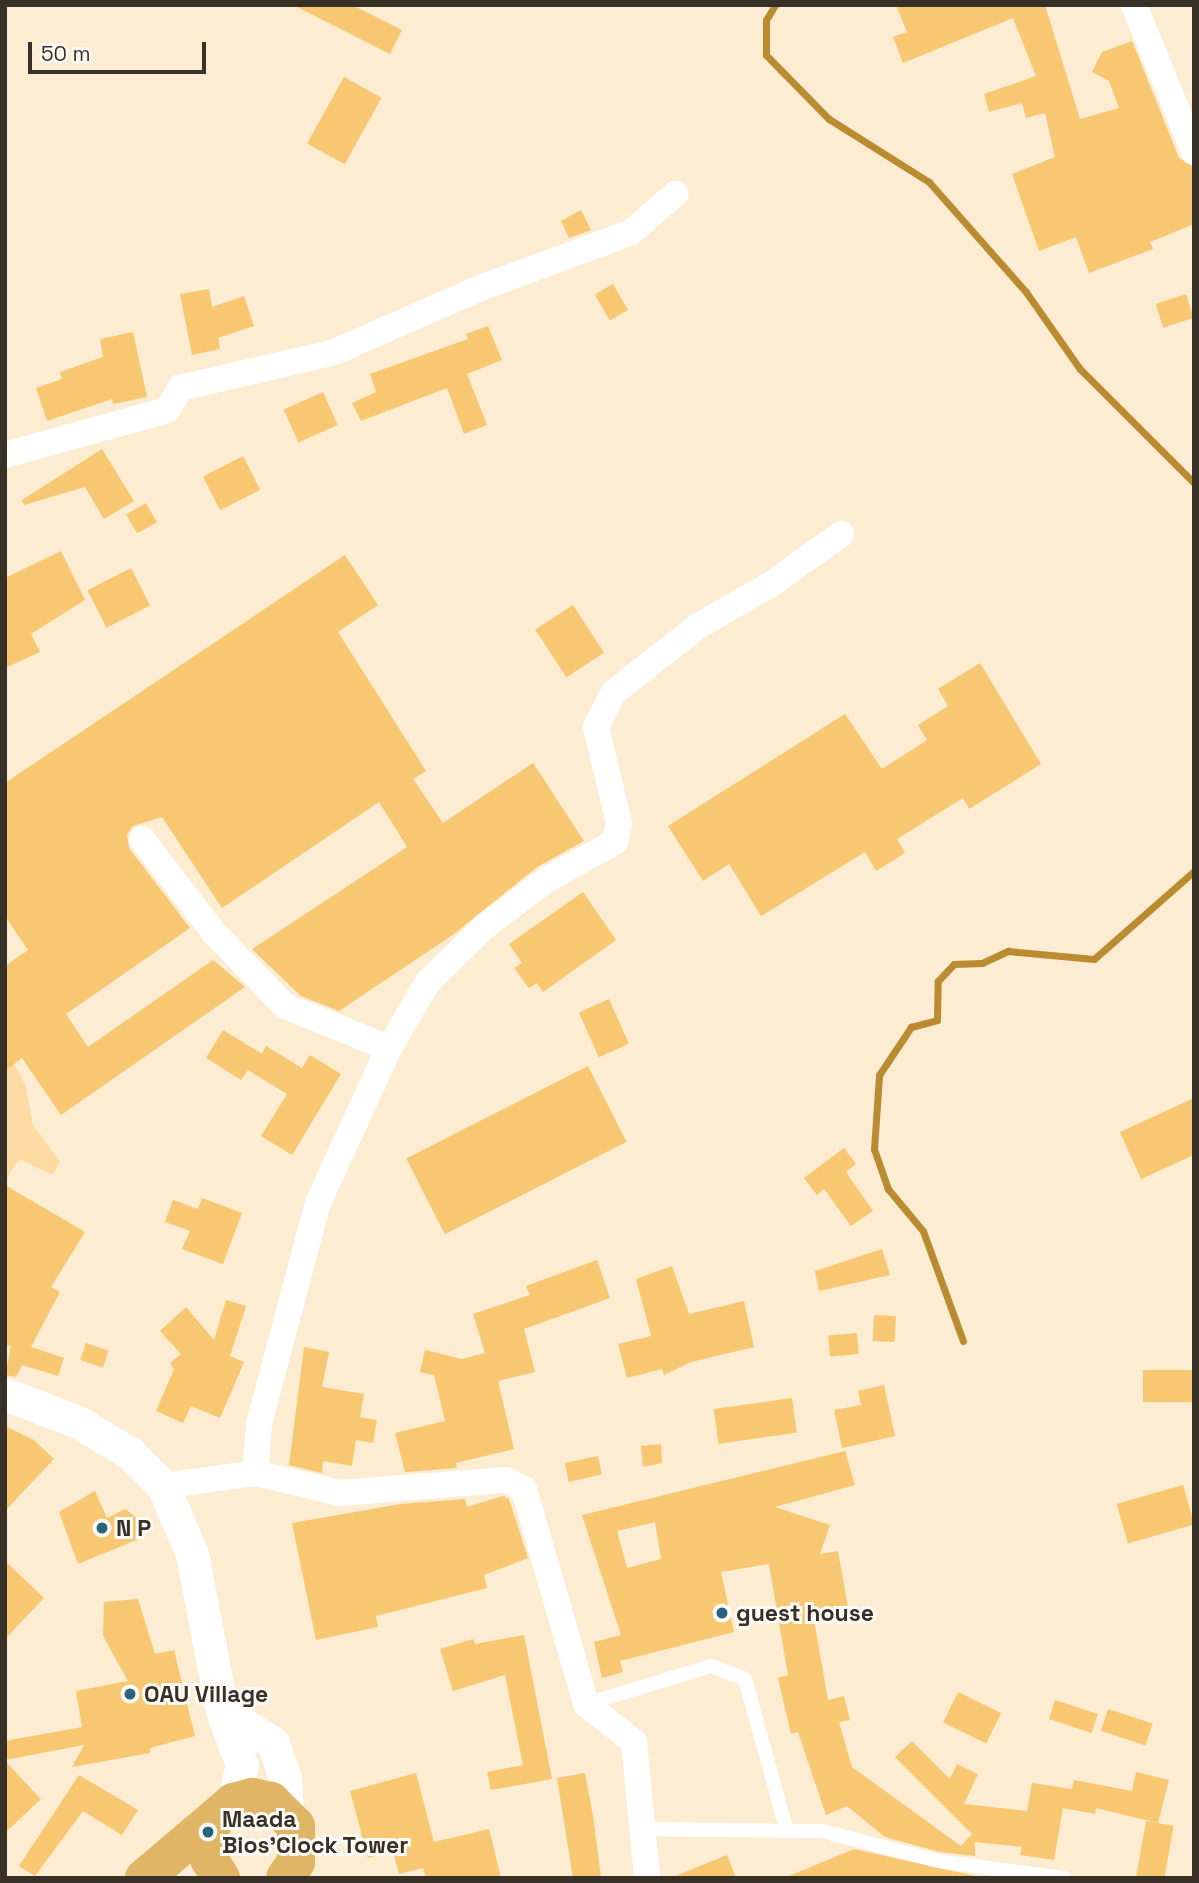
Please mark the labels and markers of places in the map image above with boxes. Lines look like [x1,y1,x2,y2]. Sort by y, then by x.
place label: N P [116,1514,151,1542]
marker: N P [94,1520,110,1536]
place label: guest house [736,1599,874,1627]
marker: guest house [714,1605,730,1621]
place label: OAU Village [144,1680,269,1708]
marker: OAU Village [122,1686,138,1702]
place label: Maada Bios'Clock Tower [222,1805,409,1859]
marker: Maada Bios'Clock Tower [200,1824,216,1840]

